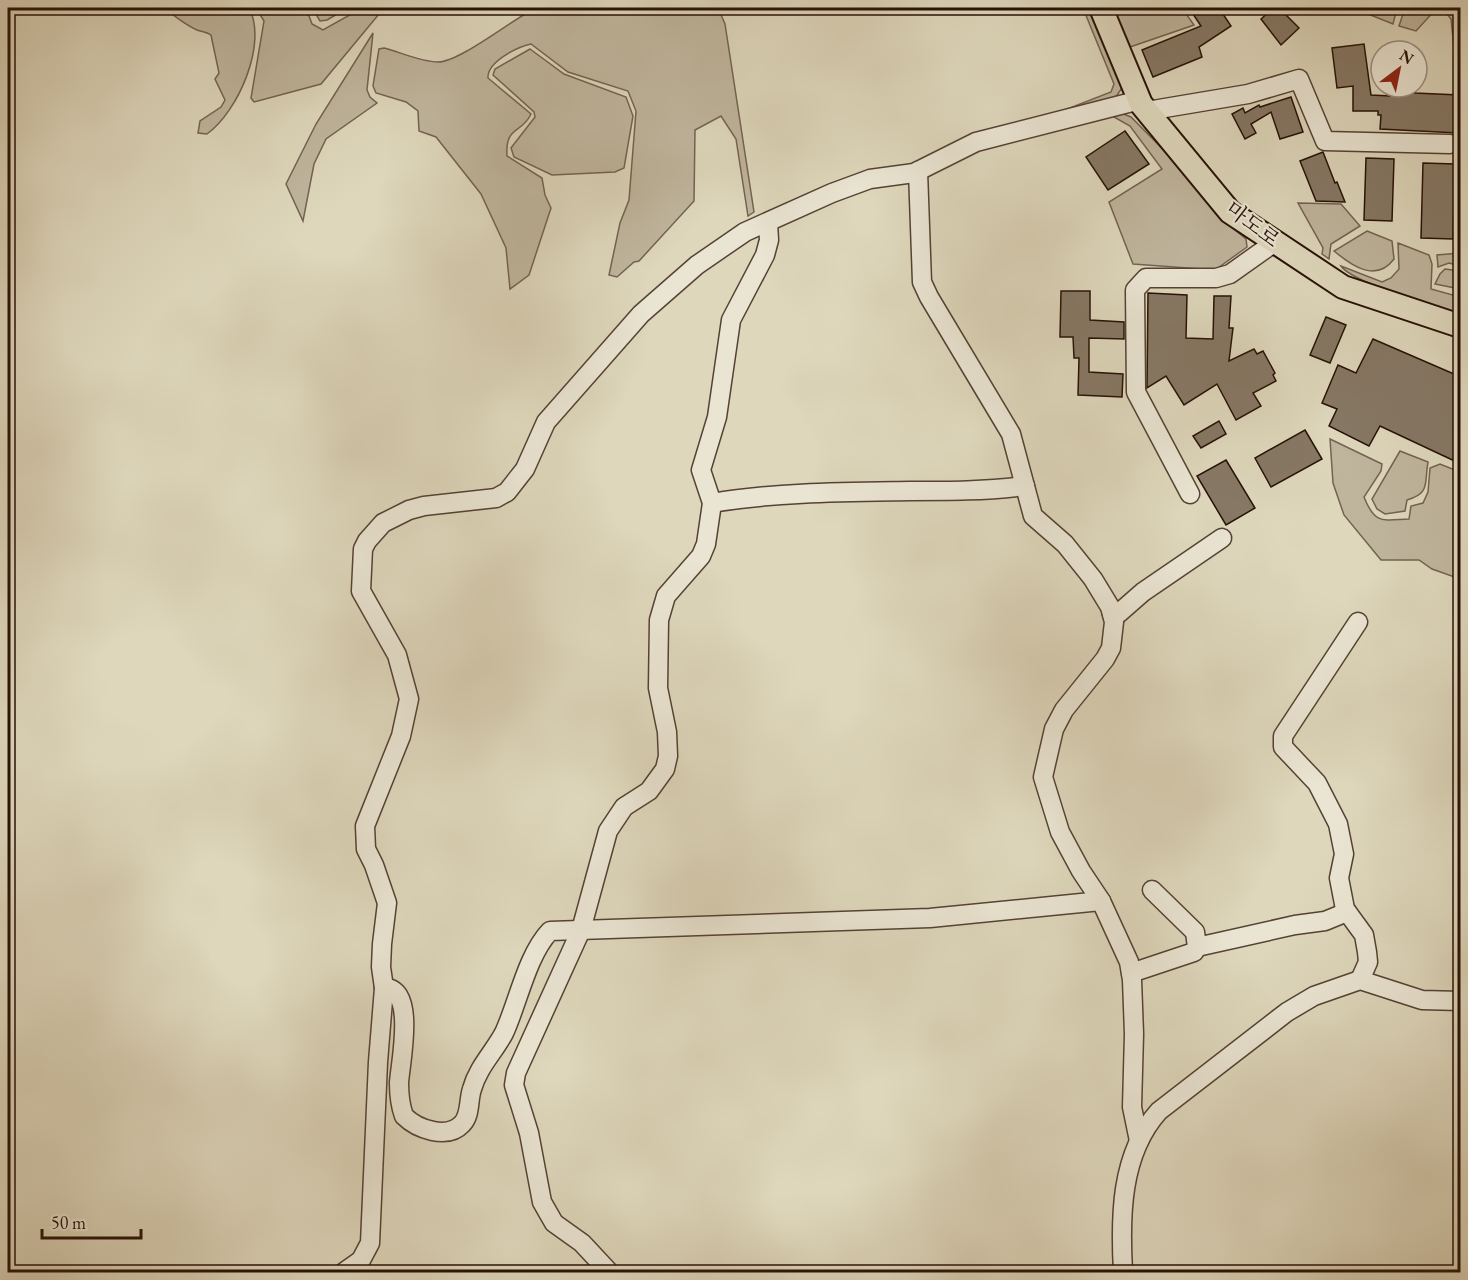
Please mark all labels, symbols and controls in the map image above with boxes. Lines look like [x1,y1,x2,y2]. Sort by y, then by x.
north arrow [1369,39,1429,99]
text: N [1396,44,1418,69]
street label: 마도로 [1221,195,1285,253]
scale bar [42,1202,141,1240]
text: 50 m [51,1211,86,1234]

